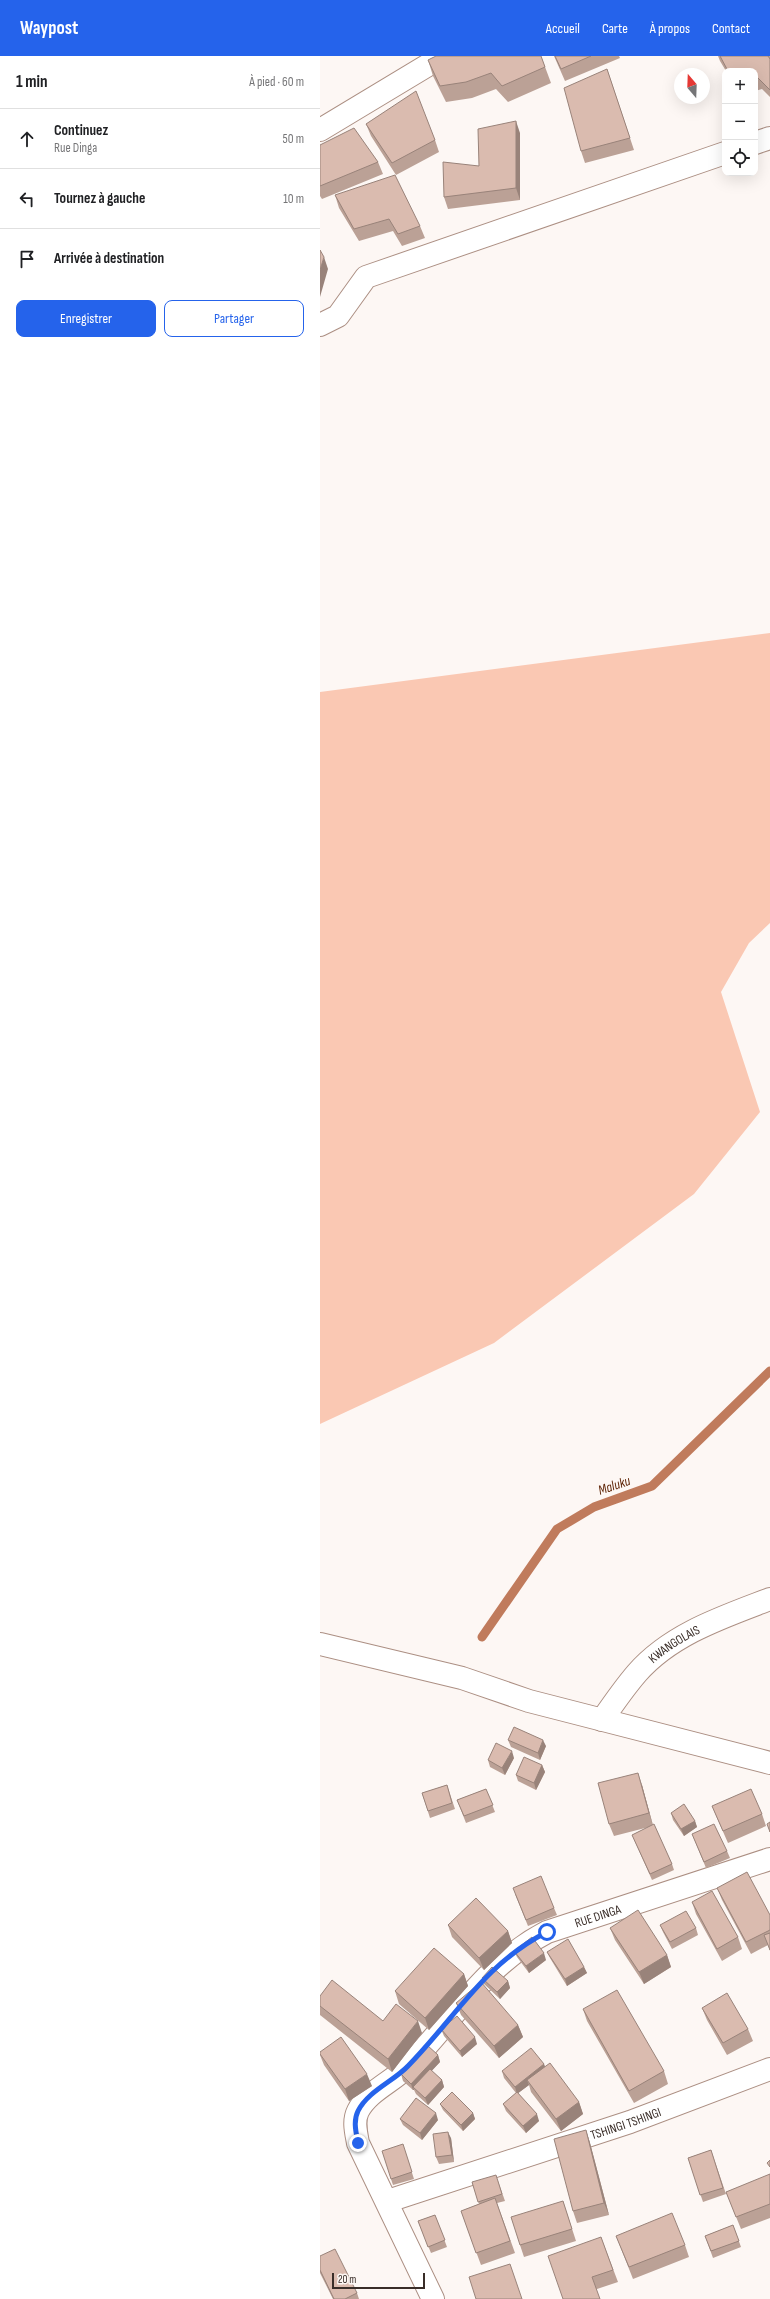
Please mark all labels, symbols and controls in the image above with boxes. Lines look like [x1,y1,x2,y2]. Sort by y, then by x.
text: Waypost [20,17,78,40]
text: Accueil [546,20,580,37]
text: Carte [602,20,628,37]
text: À propos [650,20,690,37]
text: Contact [712,20,750,37]
north arrow [674,68,710,104]
map controls [722,68,758,176]
button: + [722,68,758,104]
text: 1 min [16,72,48,92]
text: À pied · 60 m [249,74,304,90]
button: − [722,104,758,140]
text: Continuez [54,121,108,140]
icon: ahead [16,128,38,150]
text: 50 m [283,131,304,147]
text: Rue Dinga [54,140,97,156]
button: locate [722,140,758,176]
icon: left [16,188,38,210]
text: Tournez à gauche [54,189,145,208]
text: 10 m [283,191,304,207]
icon: arrive [16,248,38,270]
text: Arrivée à destination [54,249,164,268]
button: Enregistrer [16,300,156,337]
button: Partager [164,300,304,337]
water label: Maluku [596,1472,633,1499]
street label: KWANGOLAIS [645,1622,703,1667]
street label: RUE DINGA [573,1901,623,1931]
route start [538,1923,556,1941]
street label: TSHINGI TSHINGI [588,2104,663,2143]
route end [349,2134,367,2152]
scale bar [332,2271,425,2290]
text: 20 m [338,2273,356,2286]

